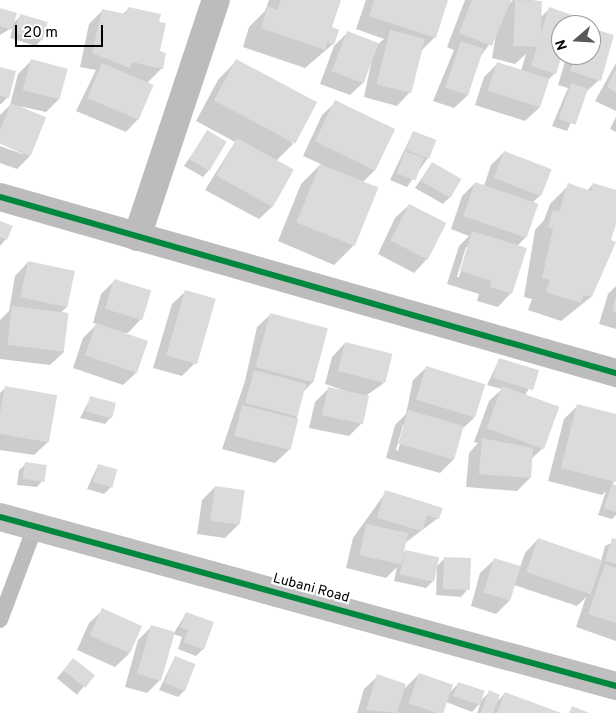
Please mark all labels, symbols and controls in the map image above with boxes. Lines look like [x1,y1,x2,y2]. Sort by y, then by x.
scale bar [18,15,105,47]
north arrow [551,15,601,65]
text: 20 m [23,24,58,43]
text: N [553,37,572,52]
street label: Lubani Road [271,571,351,607]

